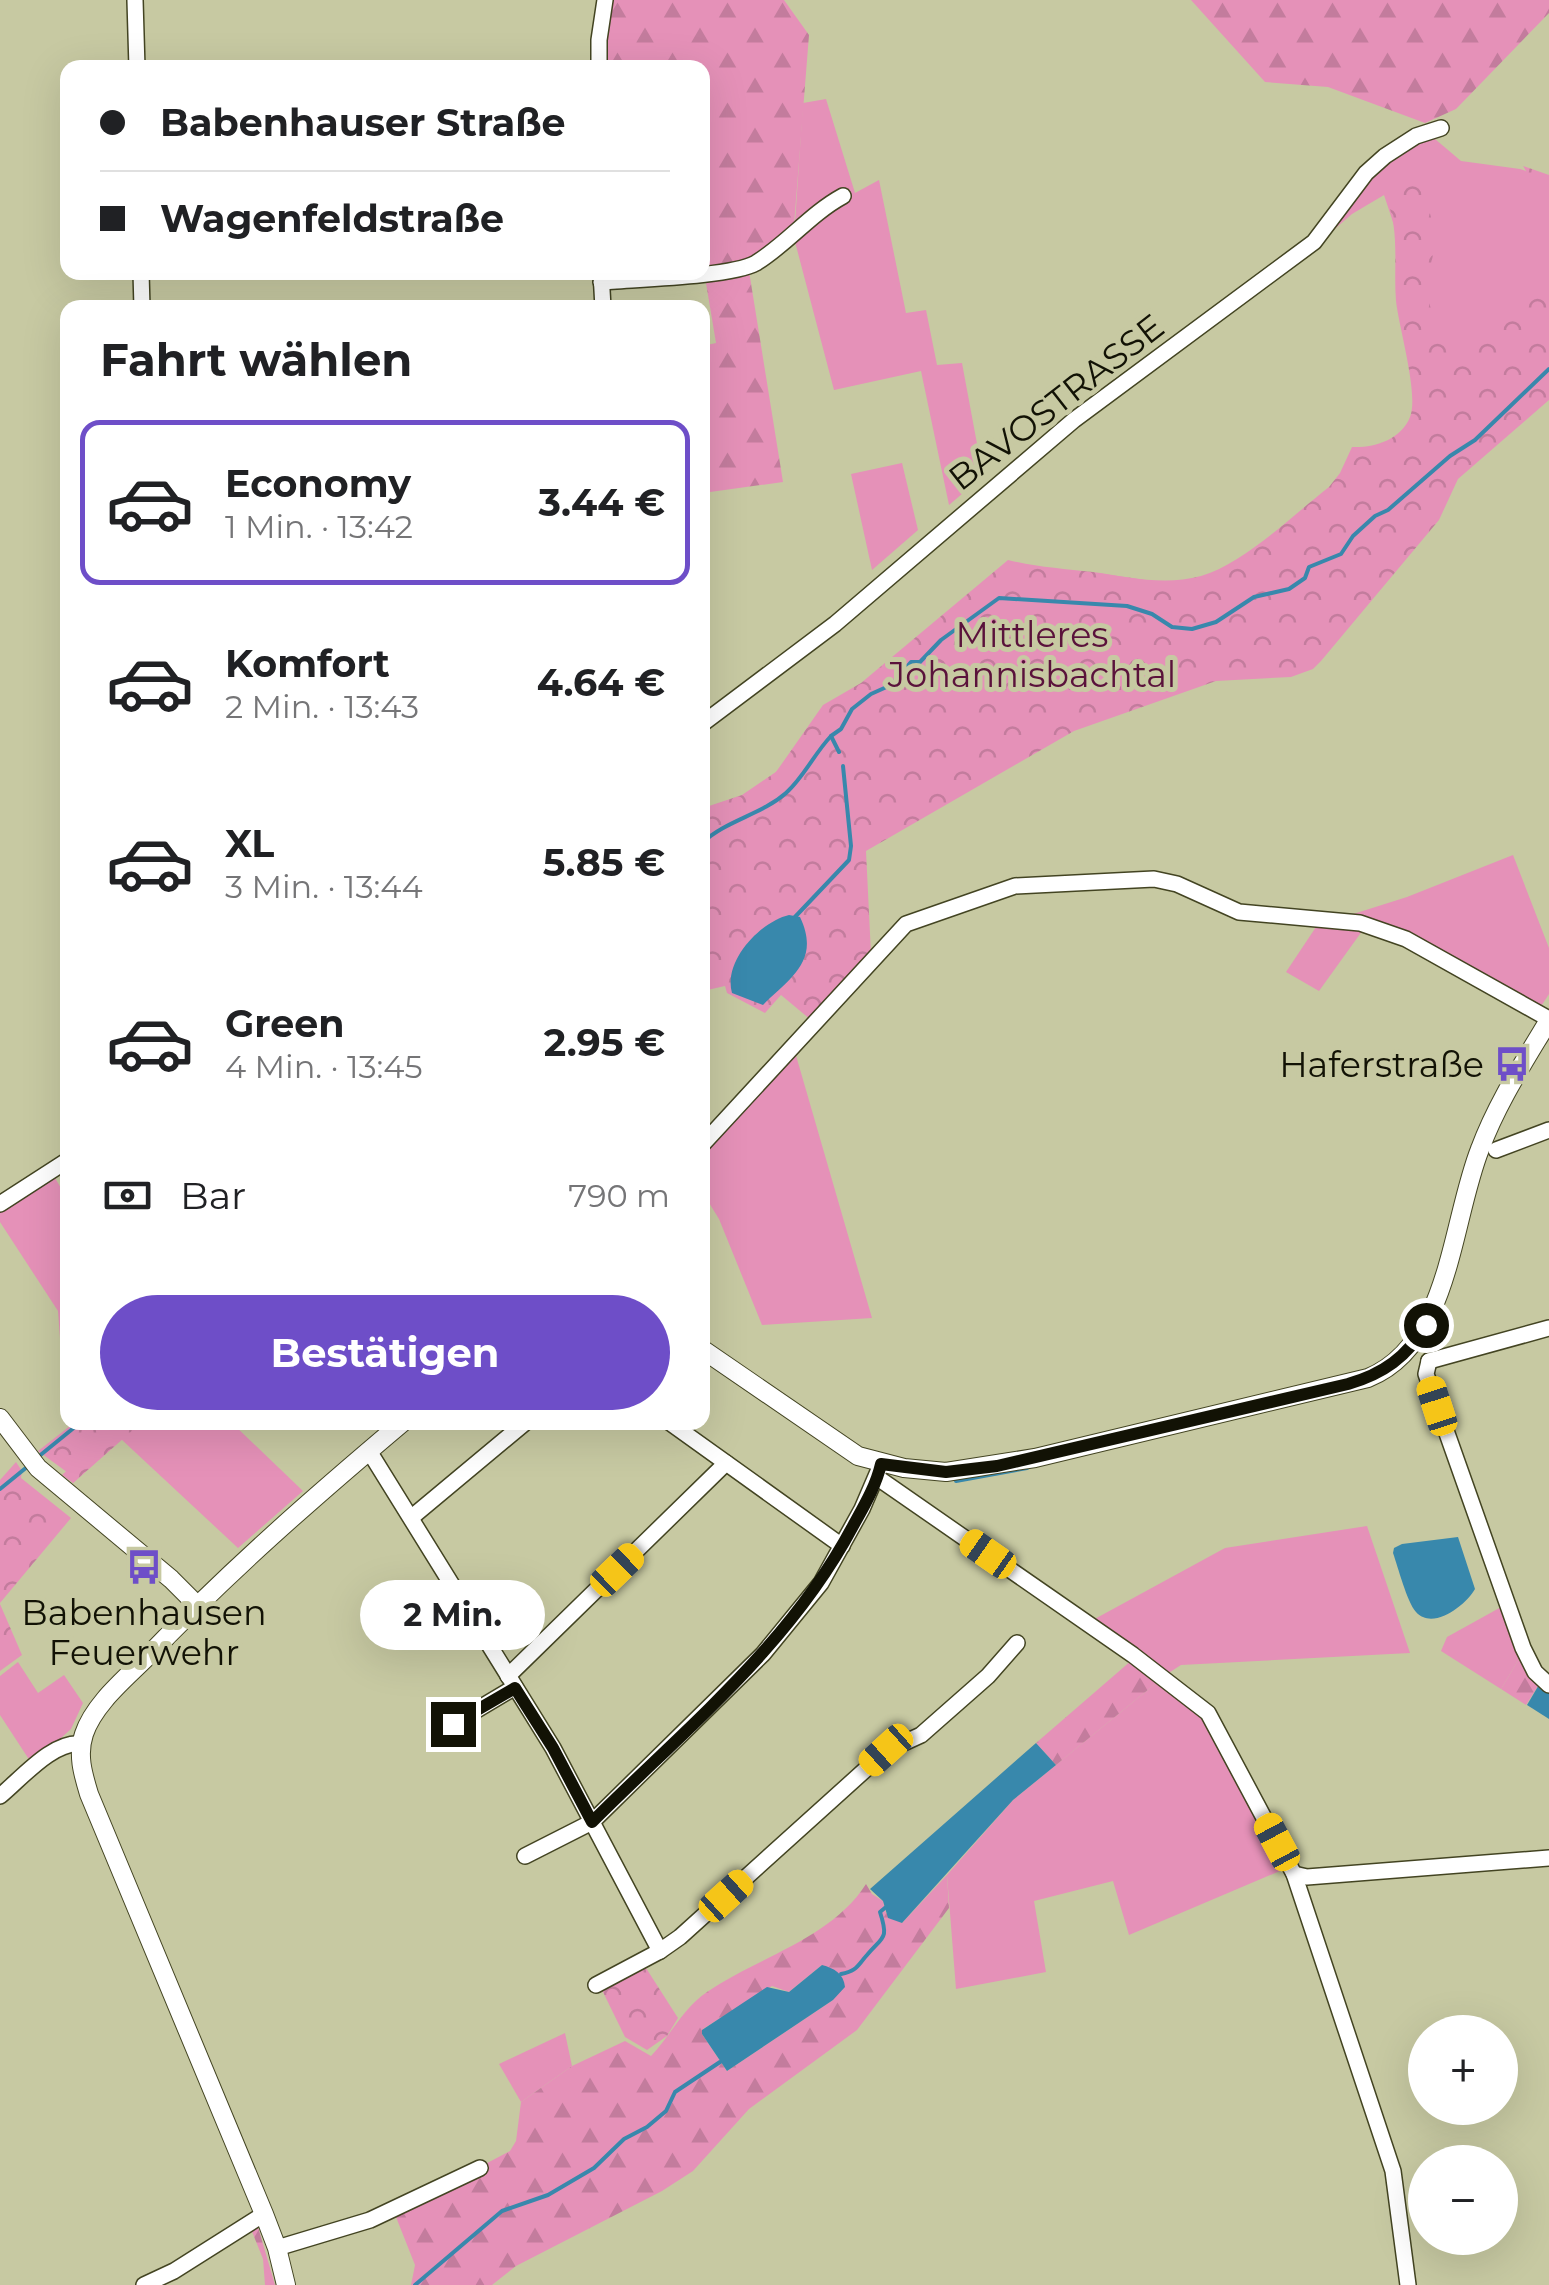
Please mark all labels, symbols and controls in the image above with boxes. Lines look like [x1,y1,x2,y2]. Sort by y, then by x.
text: Babenhauser Straße [160,99,566,146]
text: Wagenfeldstraße [160,195,504,242]
street label: BAVOSTRASSE [940,305,1172,499]
text: Fahrt wählen [100,332,412,387]
icon: car [105,458,195,548]
text: Economy [225,460,411,507]
text: 3.44 € [539,479,665,526]
text: 1 Min. · 13:42 [225,507,413,546]
park label: Mittleres Johannisbachtal [887,613,1176,696]
icon: car [105,638,195,728]
text: Komfort [225,640,390,687]
text: 4.64 € [537,659,665,706]
text: 2 Min. · 13:43 [225,687,419,726]
icon: car [105,818,195,908]
text: XL [225,820,274,867]
text: 5.85 € [543,839,665,886]
text: 3 Min. · 13:44 [225,867,423,906]
icon: car [105,998,195,1088]
text: Green [225,1000,345,1047]
text: 2.95 € [544,1019,665,1066]
place label: Haferstraße [1279,1043,1484,1086]
bus stop icon: Haferstraße [1493,1045,1531,1083]
text: 4 Min. · 13:45 [225,1047,423,1086]
icon: cash [100,1168,155,1223]
text: Bar [180,1172,246,1219]
text: 790 m [568,1176,670,1215]
button: Bestätigen [100,1295,670,1410]
route start [1404,1303,1449,1348]
car [1413,1373,1461,1439]
car [955,1525,1021,1583]
car [585,1538,649,1602]
bus stop icon: Babenhausen Feuerwehr [125,1548,163,1586]
callout: 2 Min. [360,1579,546,1649]
place label: Babenhausen Feuerwehr [21,1591,267,1674]
text: 2 Min. [403,1595,502,1634]
route end [431,1702,476,1747]
car [854,1719,918,1781]
car [1250,1808,1304,1876]
car [694,1865,758,1927]
map controls [1408,2015,1518,2255]
button: + [1408,2015,1518,2125]
button: − [1408,2145,1518,2255]

